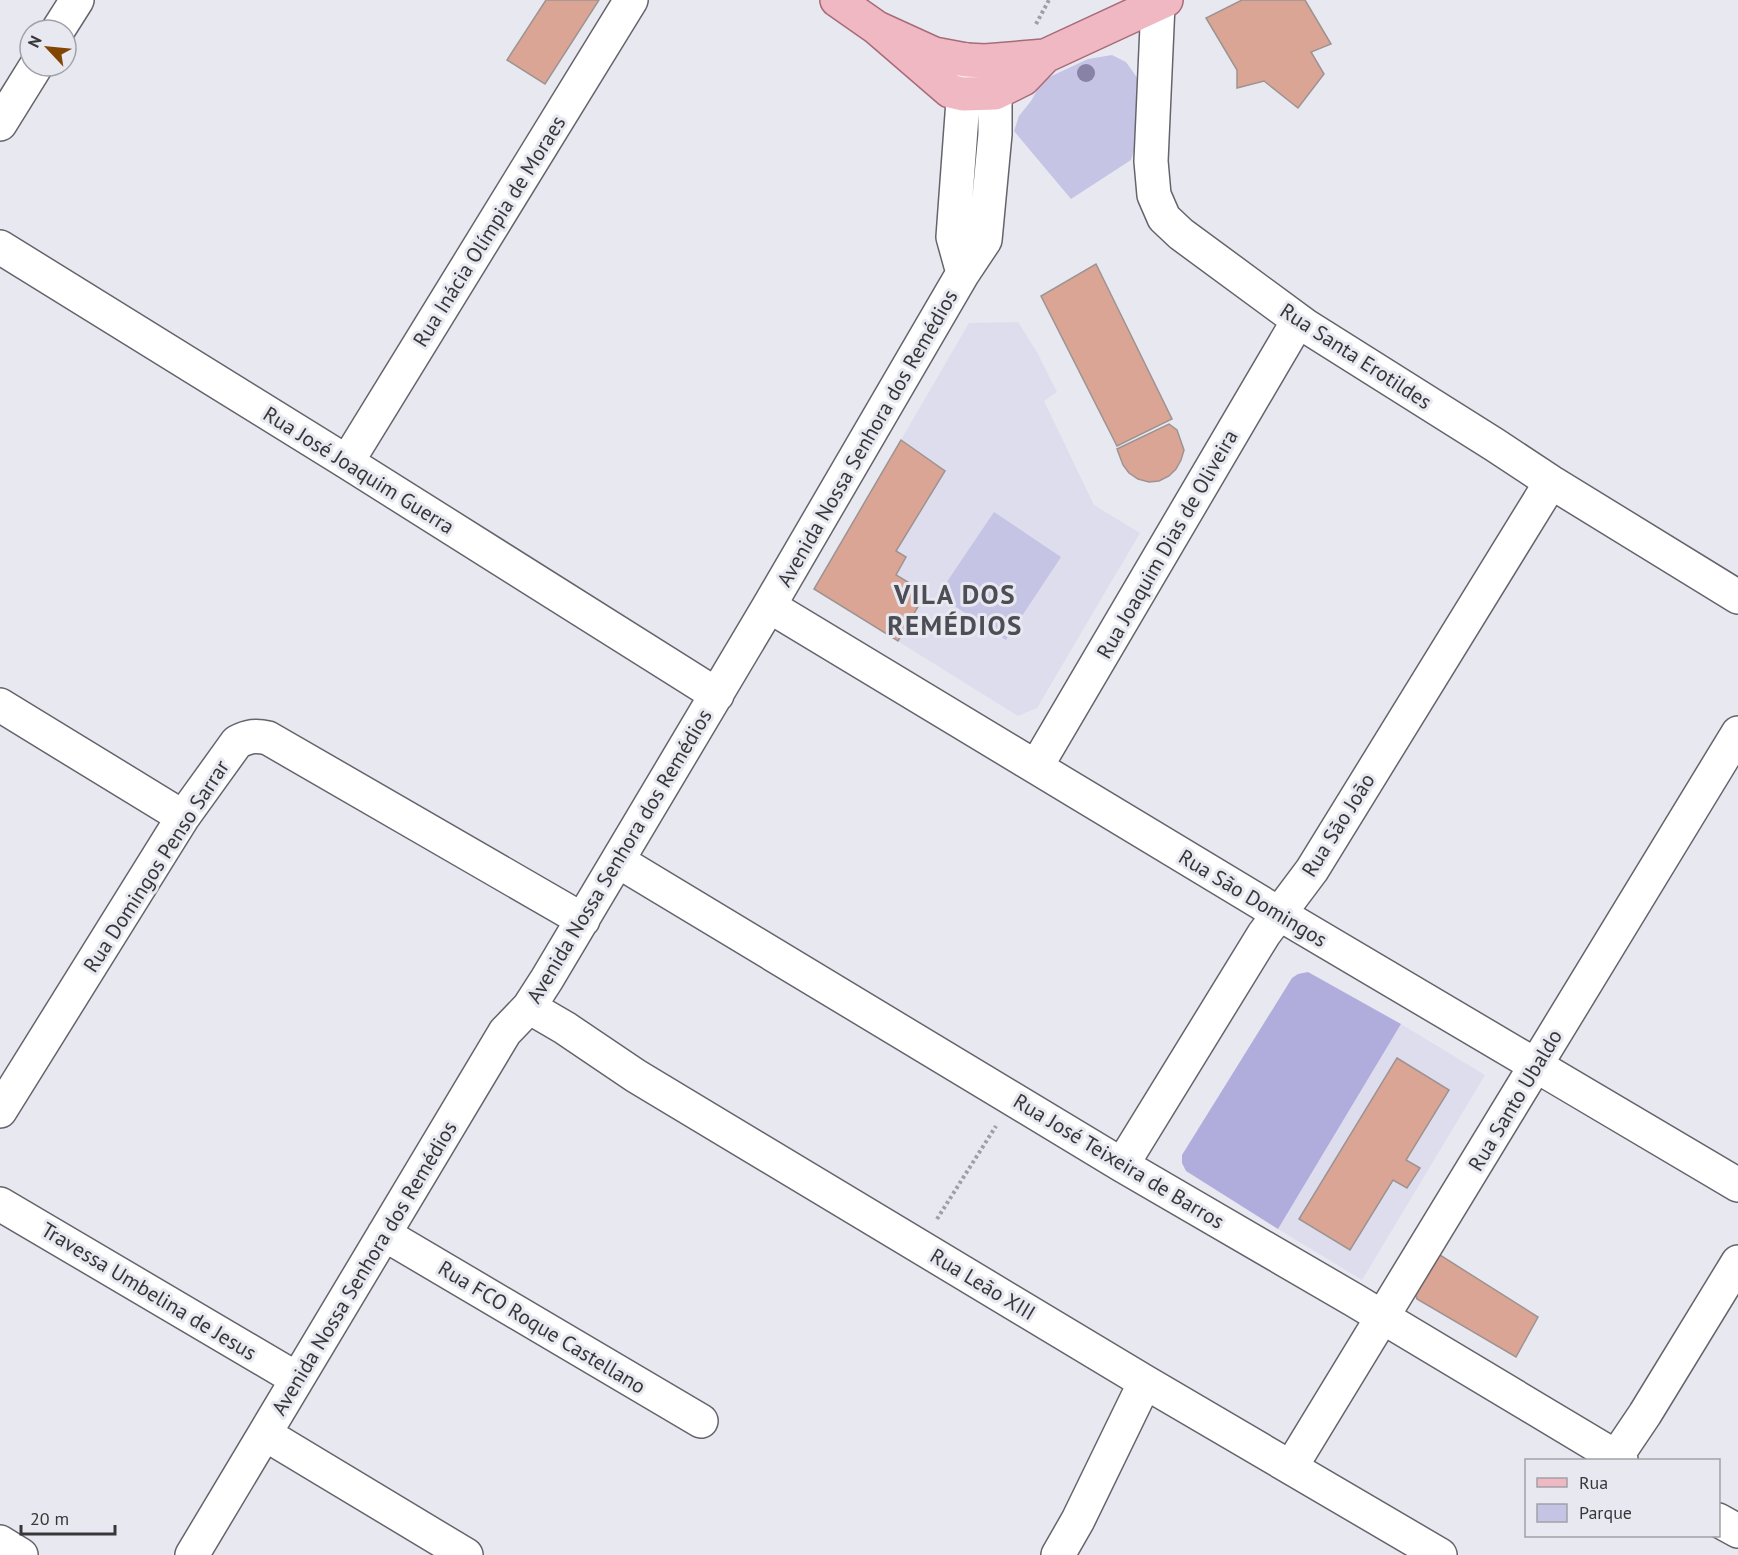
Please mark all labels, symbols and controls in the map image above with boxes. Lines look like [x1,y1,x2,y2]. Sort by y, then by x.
north arrow [18,18,78,78]
text: N [23,32,46,51]
street label: Rua Inácia Olímpia de Moraes [407,110,571,352]
street label: Avenida Nossa Senhora dos Remédios [771,285,963,591]
street label: Rua Santa Erotildes [1275,297,1437,415]
street label: Rua José Joaquim Guerra [258,400,460,540]
street label: Rua Joaquim Dias de Oliveira [1090,425,1244,663]
district label: VILA DOS REMÉDIOS [887,577,1023,642]
street label: Avenida Nossa Senhora dos Remédios [520,704,718,1008]
street label: Rua Domingos Penso Sarrar [77,755,235,977]
street label: Rua São João [1296,768,1380,882]
street label: Rua São Domingos [1174,843,1332,953]
street label: Rua Santo Ubaldo [1462,1024,1568,1176]
street label: Rua José Teixeira de Barros [1009,1087,1229,1235]
street label: Avenida Nossa Senhora dos Remédios [265,1116,463,1420]
street label: Travessa Umbelina de Jesus [36,1216,262,1366]
street label: Rua Leão XIII [926,1242,1040,1326]
street label: Rua FCO Roque Castellano [433,1254,651,1400]
legend [1525,1459,1720,1537]
text: Rua [1579,1471,1608,1494]
scale bar [21,1498,116,1536]
text: Parque [1579,1501,1632,1524]
text: 20 m [30,1507,69,1530]

